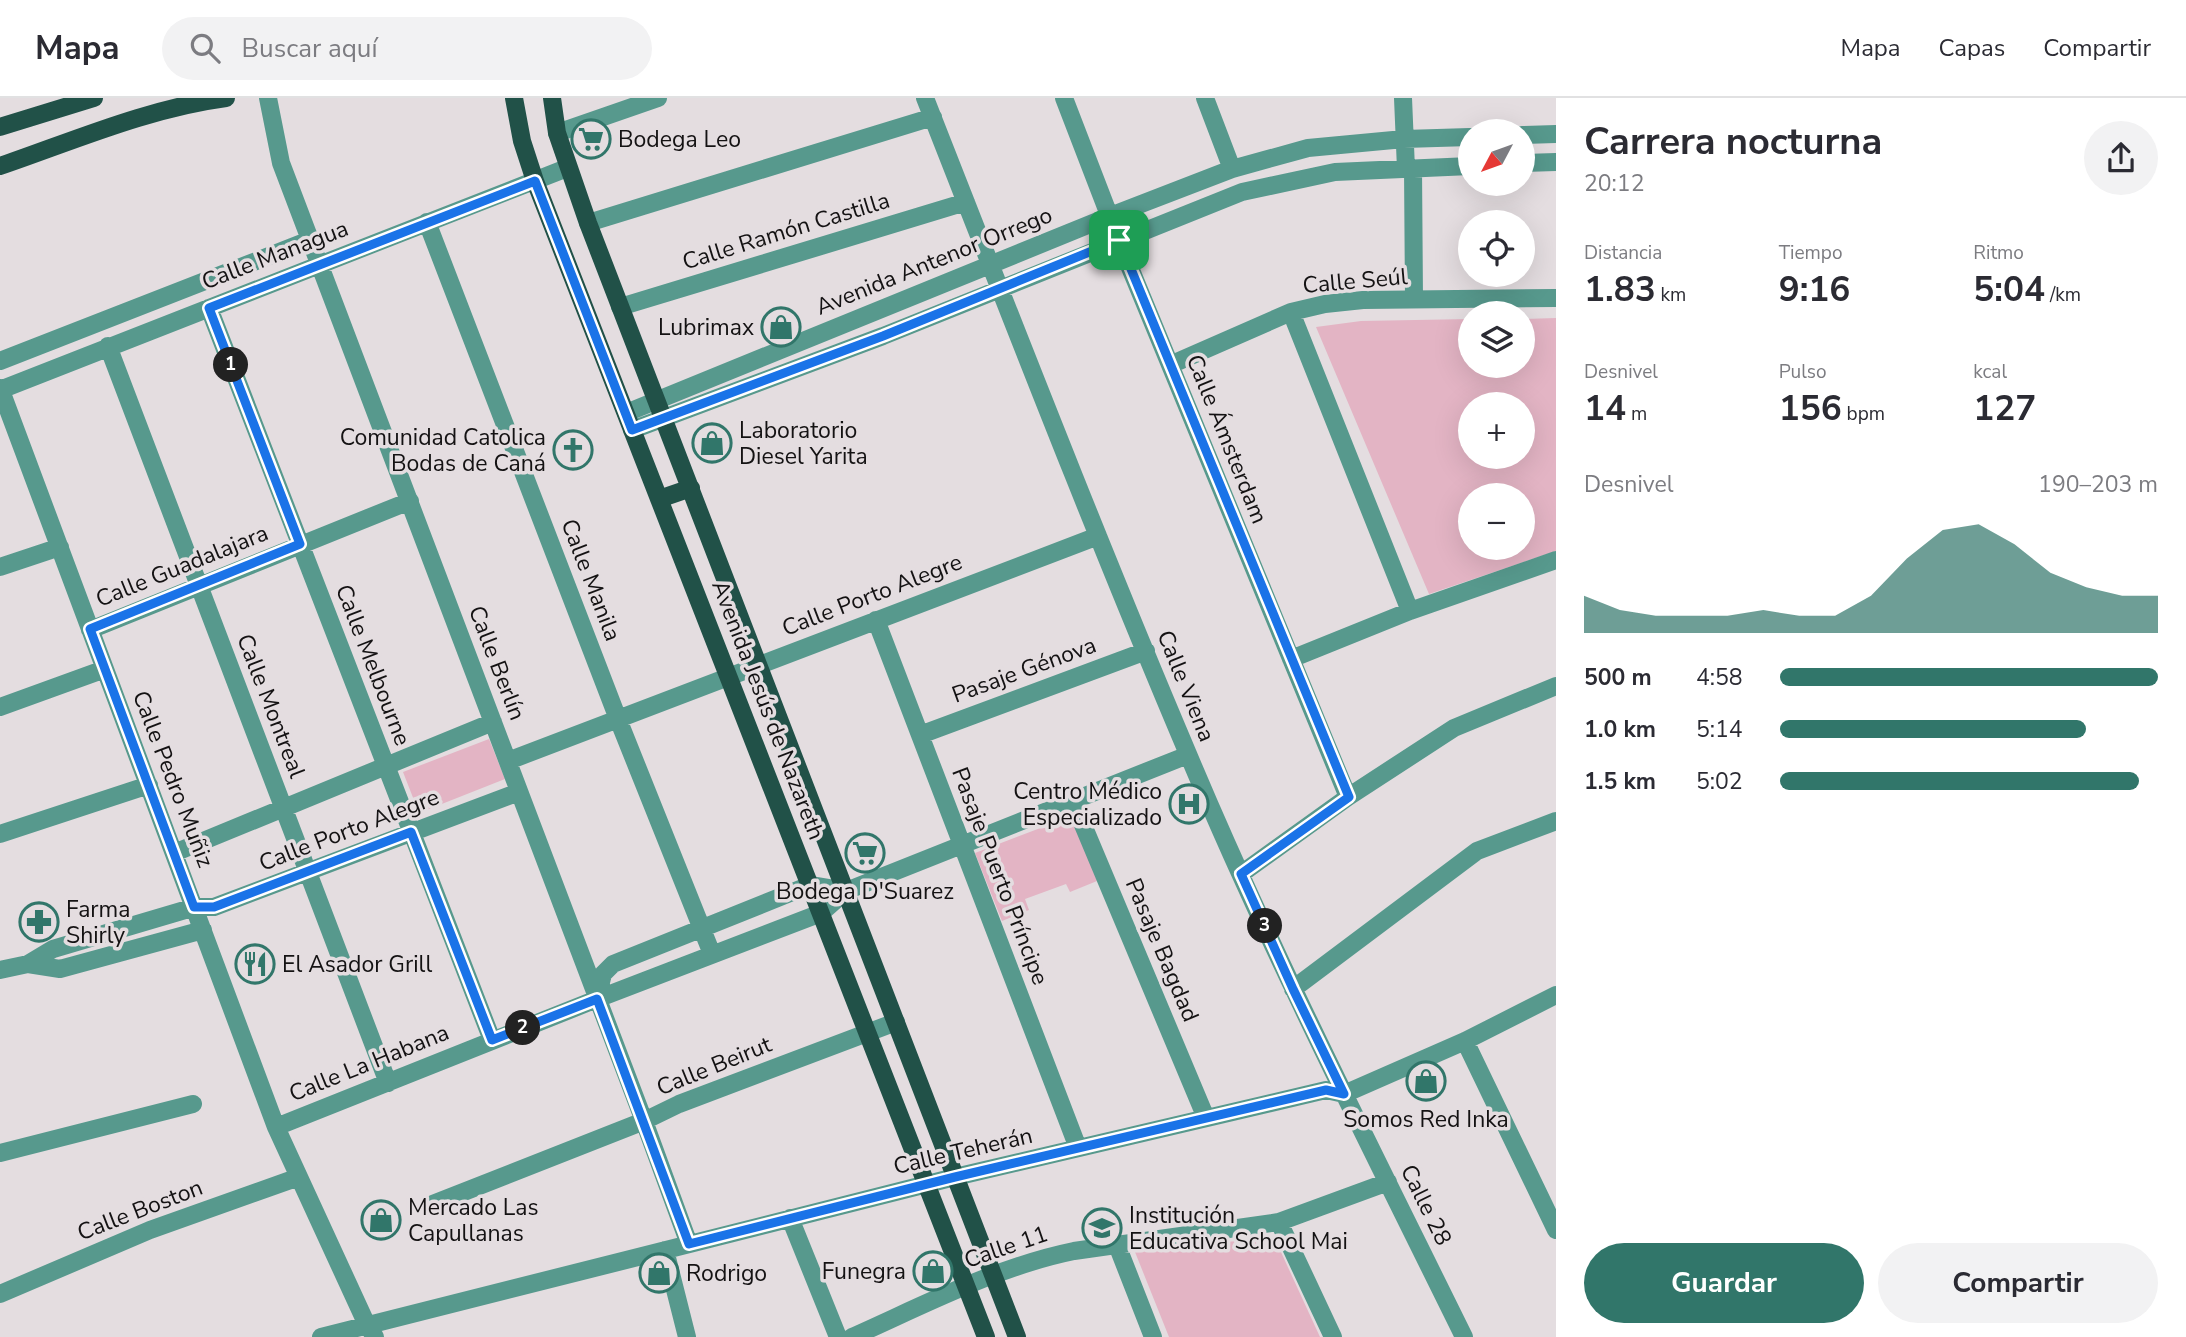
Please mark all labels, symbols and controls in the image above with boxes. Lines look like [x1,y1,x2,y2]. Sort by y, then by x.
search box [162,17,652,80]
text: Mapa [35,26,120,71]
icon: search [186,29,224,67]
text: Buscar aquí [242,31,377,66]
text: Mapa [1841,32,1901,64]
text: Capas [1939,32,2005,64]
text: Compartir [2043,32,2151,64]
text: Carrera nocturna [1584,116,1882,167]
supermarket icon: Bodega Leo [570,118,612,160]
north arrow [1458,119,1535,196]
map controls [1458,119,1535,560]
button: share [2084,121,2158,195]
place label: Bodega Leo [618,124,741,155]
text: 20:12 [1584,168,1644,199]
street label: Calle Ramón Castilla [678,185,894,277]
street label: Avenida Antenor Orrego [811,199,1057,323]
pin [1089,210,1149,270]
button: locate [1458,210,1535,287]
street label: Calle Managua [197,213,353,297]
icon: arrive [1100,221,1138,259]
text: Distancia [1584,240,1662,266]
text: Tiempo [1779,240,1843,266]
text: Ritmo [1973,240,2024,266]
street label: Calle Seúl [1301,261,1409,301]
text: 1.83 [1584,266,1656,313]
text: 9:16 [1779,266,1850,313]
text: 5:04 [1973,266,2045,313]
text: km [1656,282,1686,308]
text: /km [2045,282,2081,308]
button: layers [1458,301,1535,378]
shop icon: Lubrimax [760,306,802,348]
place label: Lubrimax [658,312,754,343]
pin: 1 [214,348,248,382]
street label: Calle Ámsterdam [1179,350,1275,528]
text: 1 [225,351,236,377]
text: Desnivel [1584,359,1658,385]
text: Pulso [1779,359,1826,385]
text: kcal [1973,359,2007,385]
text: 14 [1584,385,1626,432]
text: 156 [1779,385,1842,432]
text: 127 [1973,385,2036,432]
button: + [1458,392,1535,469]
text: m [1626,401,1647,427]
text: bpm [1842,401,1885,427]
place label: Laboratorio Diesel Yarita [739,415,868,472]
place label: Comunidad Catolica Bodas de Caná [340,422,546,479]
shop icon: Laboratorio Diesel Yarita [691,422,733,464]
church icon: Comunidad Catolica Bodas de Caná [552,429,594,471]
text: Desnivel [1584,469,1674,500]
text: 190–203 m [2038,469,2158,500]
button: − [1458,483,1535,560]
street label: Calle Manila [554,515,628,645]
street label: Calle Guadalajara [91,517,273,615]
street label: Calle Porto Alegre [777,546,967,644]
street label: Avenida Jesús de Nazareth [704,576,832,844]
street label: Calle Melbourne [328,580,418,750]
street label: Calle Berlín [461,601,533,725]
street label: Calle Viena [1150,626,1222,746]
street label: Calle Montreal [229,630,313,783]
street label: Pasaje Génova [948,630,1100,710]
text: 500 m [1584,662,1652,693]
text: 4:58 [1696,662,1743,693]
street label: Calle Pedro Muñiz [125,686,221,872]
text: 1.0 km [1584,714,1656,745]
text: 5:14 [1696,714,1743,745]
street label: Pasaje Puerto Príncipe [944,763,1056,989]
text: 1.5 km [1584,766,1656,797]
text: 5:02 [1696,766,1743,797]
place label: Centro Médico Especializado [1013,776,1162,833]
street label: Calle Porto Alegre [254,781,444,879]
hospital icon: Centro Médico Especializado [1168,783,1210,825]
supermarket icon: Bodega D'Suarez [844,832,886,874]
street label: Pasaje Bagdad [1118,873,1206,1027]
place label: Bodega D'Suarez [776,876,954,907]
place label: Farma Shirly [66,894,130,951]
pharmacy icon: Farma Shirly [18,901,60,943]
pin: 3 [1248,908,1282,944]
text: 3 [1259,912,1270,938]
restaurant icon: El Asador Grill [234,943,276,985]
place label: El Asador Grill [282,949,432,980]
pin: 2 [505,1010,540,1046]
text: 2 [517,1014,528,1040]
street label: Calle La Habana [284,1017,454,1109]
street label: Calle Beirut [652,1029,777,1103]
shop icon: Somos Red Inka [1405,1060,1447,1102]
place label: Somos Red Inka [1343,1104,1509,1135]
street label: Calle Teherán [890,1120,1036,1182]
street label: Calle 28 [1393,1159,1459,1251]
street label: Calle Boston [73,1172,207,1248]
place label: Mercado Las Capullanas [408,1192,539,1249]
shop icon: Mercado Las Capullanas [360,1199,402,1241]
place label: Institución Educativa School Mai [1129,1200,1348,1257]
school or university icon: Institución Educativa School Mai [1081,1207,1123,1249]
street label: Calle 11 [960,1218,1052,1276]
button: Guardar [1584,1243,1864,1323]
button: Compartir [1878,1243,2158,1323]
shop icon: Funegra [912,1250,954,1292]
shop icon: Rodrigo [638,1252,680,1294]
place label: Funegra [822,1256,906,1287]
place label: Rodrigo [686,1258,767,1289]

